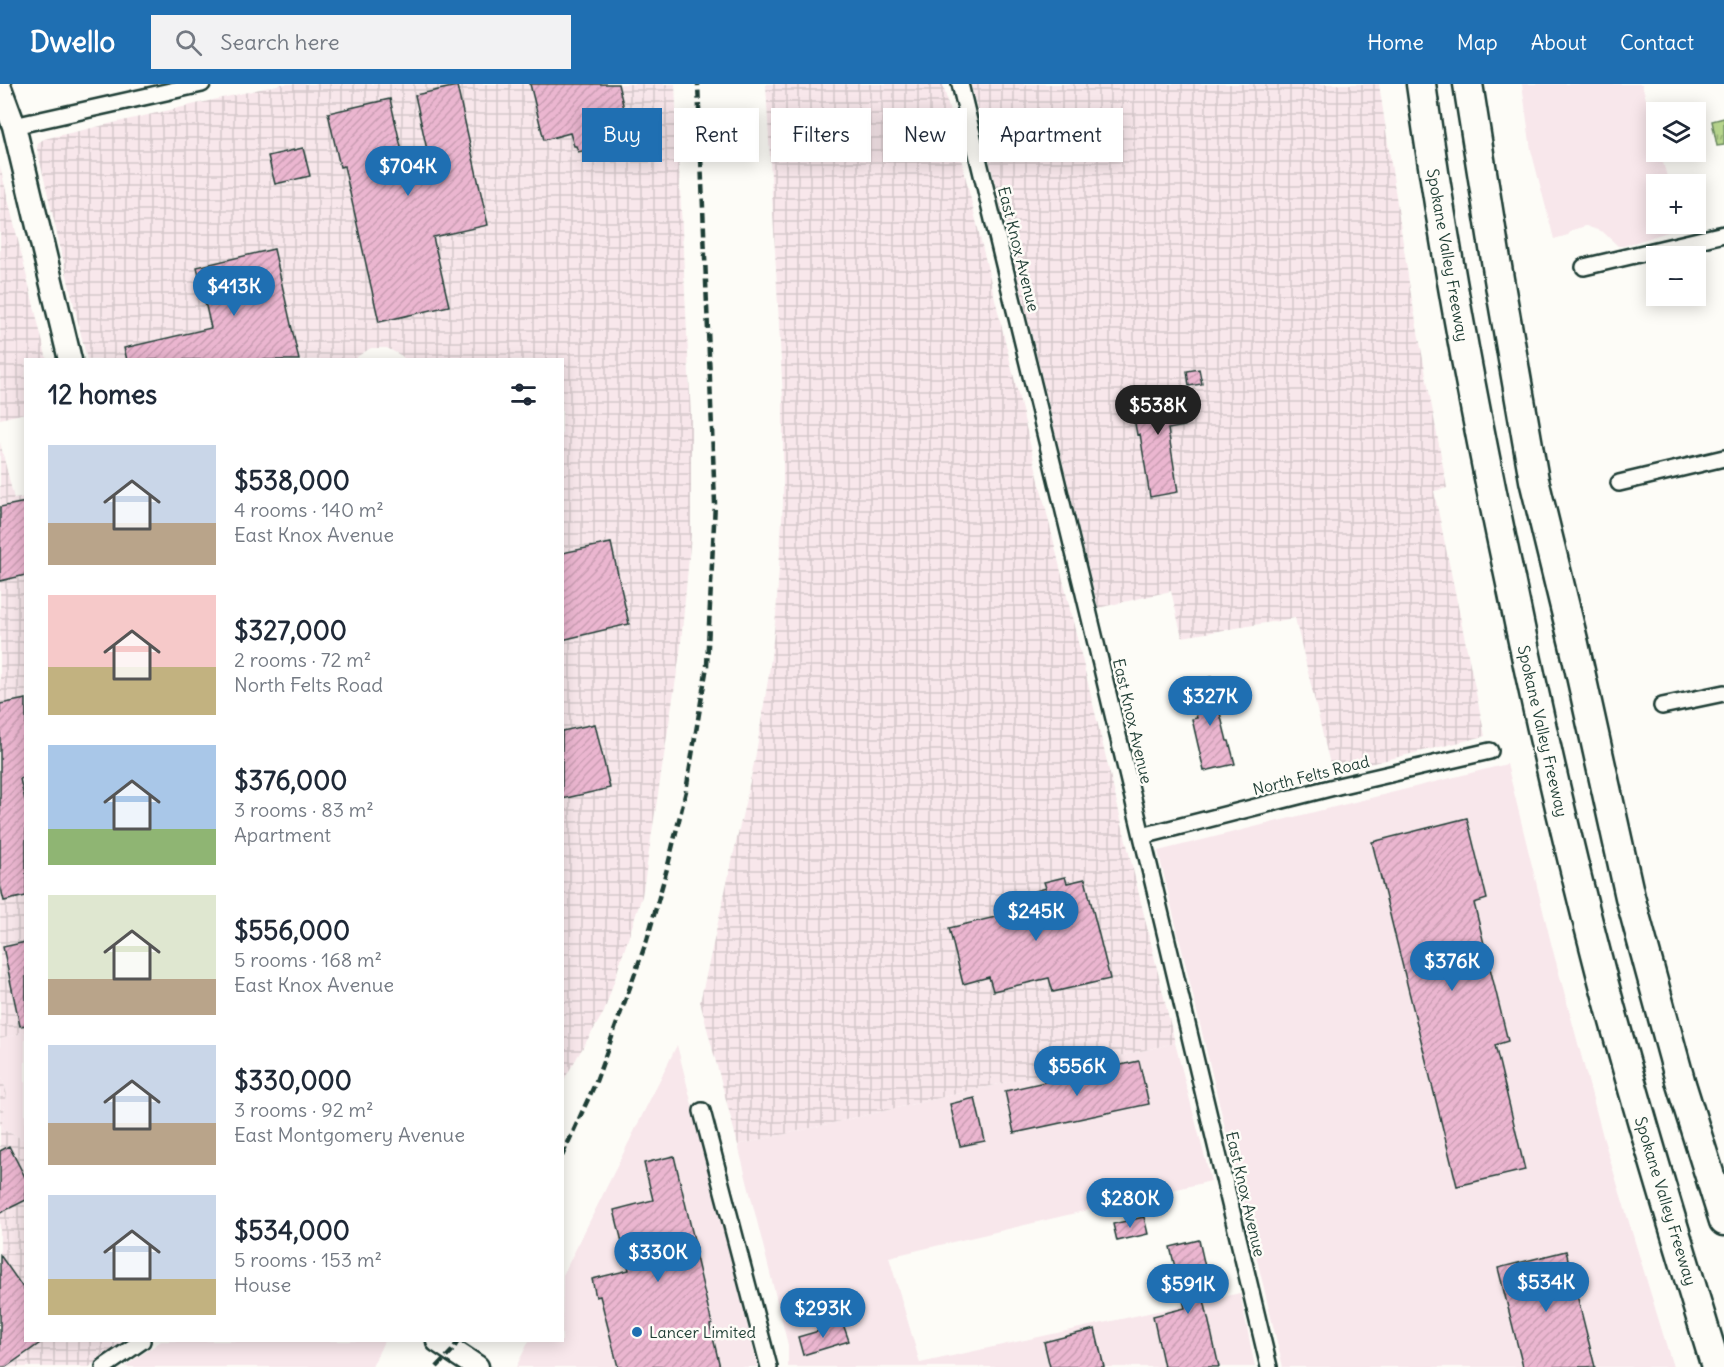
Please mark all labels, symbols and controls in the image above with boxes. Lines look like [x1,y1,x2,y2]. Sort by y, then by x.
search box [151,15,571,69]
text: Dwello [30,24,115,60]
icon: search [172,26,205,59]
text: Search here [220,28,340,56]
text: Home [1367,29,1424,56]
text: Map [1457,29,1498,56]
text: About [1531,29,1587,56]
text: Contact [1620,29,1694,56]
map controls [1646,102,1706,306]
button: layers [1646,102,1706,162]
chip: Buy [582,108,662,162]
chip: Rent [674,108,759,162]
chip: Filters [771,108,871,162]
chip: New [883,108,967,162]
chip: Apartment [979,108,1123,162]
pin: $704K [366,146,450,197]
text: $704K [379,153,437,178]
street label: Spokane Valley Freeway [1423,167,1473,343]
button: + [1646,174,1706,234]
street label: East Knox Avenue [994,184,1044,314]
button: − [1646,246,1706,306]
pin: $413K [192,266,276,317]
text: $413K [207,273,261,298]
text: 12 homes [48,378,157,411]
icon: filters [507,378,540,411]
pin: $538K [1116,385,1200,436]
text: $538K [1129,392,1187,417]
text: $538,000 [234,464,350,497]
icon: home [96,469,168,541]
text: 4 rooms · 140 m² [234,497,384,522]
text: East Knox Avenue [234,522,394,547]
text: $327,000 [234,614,347,647]
icon: home [96,619,168,691]
street label: Spokane Valley Freeway [1514,643,1572,819]
text: 2 rooms · 72 m² [234,647,371,672]
street label: East Knox Avenue [1109,656,1157,786]
text: North Felts Road [234,672,383,697]
pin: $327K [1168,676,1252,727]
text: $327K [1182,683,1238,708]
street label: North Felts Road [1251,751,1371,799]
text: $376,000 [234,764,347,797]
icon: home [96,769,168,841]
text: 3 rooms · 83 m² [234,797,374,822]
text: Apartment [234,822,331,847]
pin: $245K [994,891,1078,942]
text: $245K [1007,898,1065,923]
text: $556,000 [234,914,350,947]
icon: home [96,919,168,991]
pin: $376K [1410,941,1494,992]
text: 5 rooms · 168 m² [234,947,382,972]
text: $376K [1424,948,1480,973]
text: East Knox Avenue [234,972,394,997]
pin: $556K [1035,1046,1119,1097]
text: $556K [1048,1053,1106,1078]
text: $330,000 [234,1064,352,1097]
icon: home [96,1069,168,1141]
text: 3 rooms · 92 m² [234,1097,373,1122]
street label: Spokane Valley Freeway [1631,1114,1701,1288]
text: East Montgomery Avenue [234,1122,465,1147]
street label: East Knox Avenue [1222,1129,1270,1259]
pin: $280K [1088,1178,1172,1229]
text: $280K [1100,1185,1160,1210]
text: $534,000 [234,1214,350,1247]
icon: home [96,1219,168,1291]
pin: $330K [616,1232,700,1283]
text: $330K [628,1239,688,1264]
text: 5 rooms · 153 m² [234,1247,382,1272]
pin: $534K [1504,1262,1588,1313]
pin: $591K [1146,1264,1230,1315]
text: $534K [1517,1269,1575,1294]
text: $591K [1161,1271,1215,1296]
text: House [234,1272,291,1297]
pin: $293K [781,1288,865,1339]
text: $293K [794,1295,852,1320]
place label: Lancer Limited [649,1322,756,1342]
marker: Lancer Limited [630,1325,644,1339]

